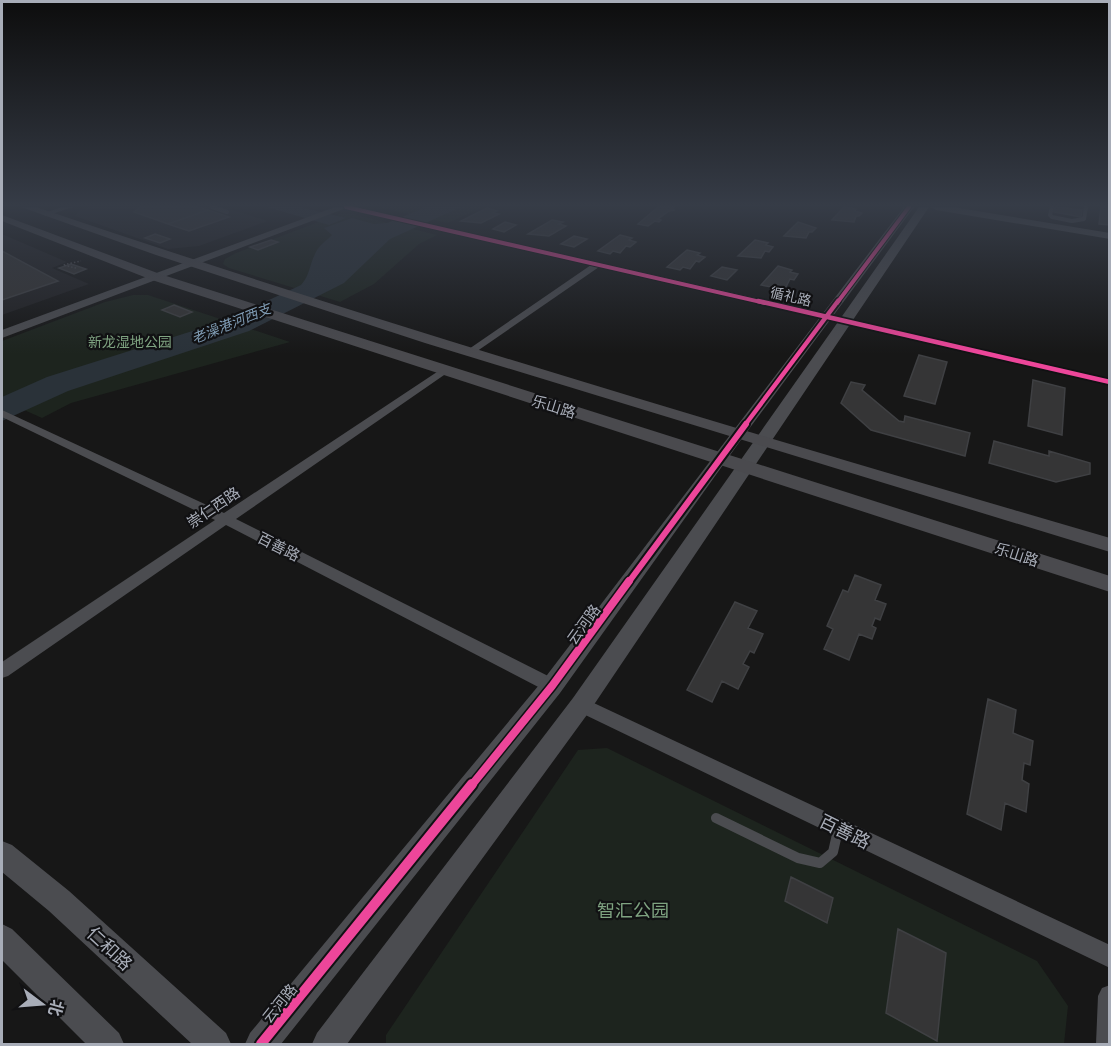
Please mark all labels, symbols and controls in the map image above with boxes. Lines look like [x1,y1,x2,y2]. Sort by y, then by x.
street label: 循礼路 [768,282,814,310]
water label: 老澡港河西支 [188,298,275,348]
park label: 新龙湿地公园 [88,332,172,351]
street label: 乐山路 [530,390,578,422]
street label: 崇仁西路 [183,482,243,532]
street label: 百善路 [254,527,304,565]
street label: 乐山路 [993,538,1041,570]
street label: 云河路 [562,600,604,648]
street label: 百善路 [815,808,875,854]
park label: 智汇公园 [597,898,669,922]
street label: 仁和路 [82,921,138,975]
north arrow [12,974,72,1034]
street label: 云河路 [257,979,301,1027]
text: 北 [44,997,69,1019]

